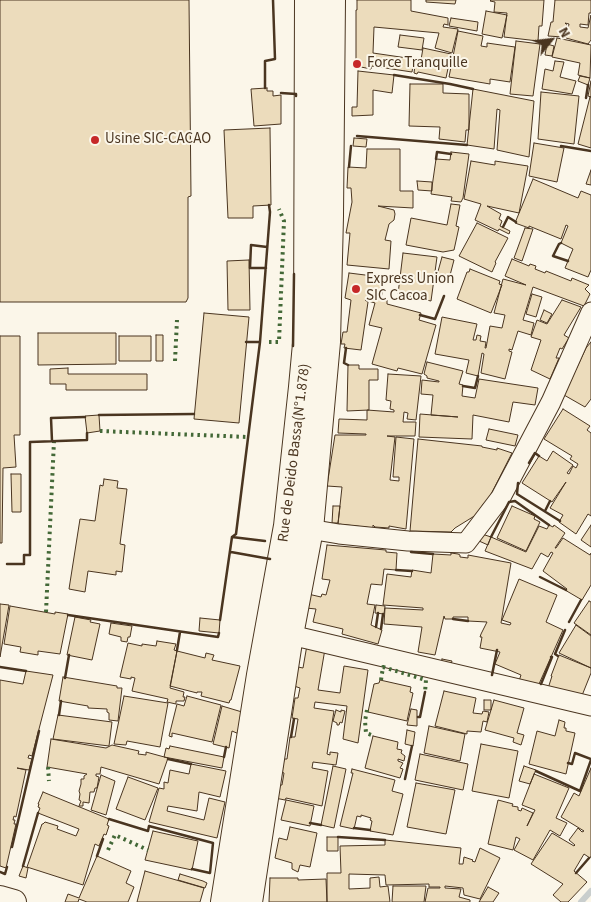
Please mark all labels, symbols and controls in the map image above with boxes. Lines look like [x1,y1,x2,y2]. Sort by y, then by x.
north arrow [526,15,576,65]
text: N [553,24,575,42]
place label: Force Tranquille [367,55,468,73]
marker: Force Tranquille [351,58,363,70]
place label: Usine SIC-CACAO [105,131,211,149]
marker: Usine SIC-CACAO [89,134,101,146]
place label: Express Union SIC Cacoa [366,271,454,306]
marker: Express Union SIC Cacoa [350,283,362,295]
street label: Rue de Deido Bassa(N°1.878) [275,363,315,543]

